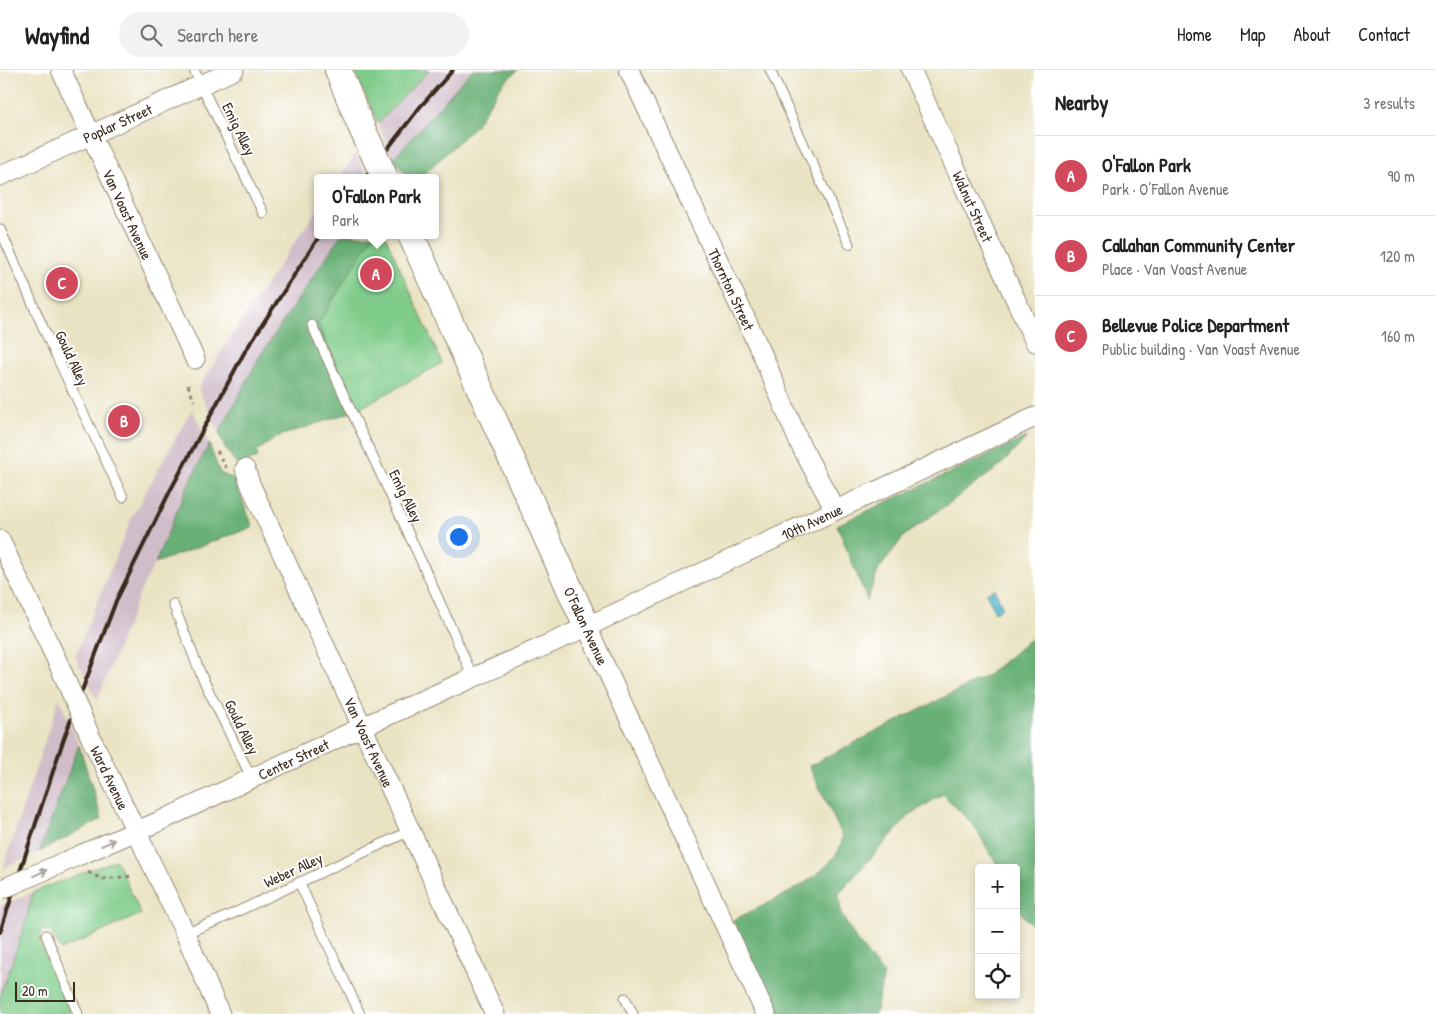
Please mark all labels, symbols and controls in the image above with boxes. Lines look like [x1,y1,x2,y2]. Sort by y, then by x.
search box [119,12,469,57]
text: Wayfind [25,19,89,51]
icon: search [137,21,165,49]
text: Search here [177,22,258,48]
text: Home [1177,22,1212,47]
text: Map [1240,22,1265,47]
text: About [1293,22,1330,47]
text: Contact [1358,22,1410,47]
text: Nearby [1055,88,1108,117]
text: 3 results [1363,92,1415,114]
street label: Poplar Street [80,98,156,148]
street label: Emig Alley [217,99,261,159]
text: O'Fallon Park [1102,152,1191,178]
text: A [1067,165,1075,187]
text: 90 m [1387,165,1415,187]
street label: Van Voast Avenue [98,166,158,263]
street label: Walnut Street [948,168,999,246]
popup [314,174,439,239]
text: Park · O’Fallon Avenue [1102,178,1229,200]
text: O'Fallon Park [332,183,421,209]
text: Park [332,209,359,231]
text: Callahan Community Center [1102,232,1295,258]
street label: Thornton Street [703,245,760,334]
text: B [1067,245,1075,267]
text: 120 m [1380,245,1415,267]
pin: A [360,255,392,293]
text: Place · Van Voast Avenue [1102,258,1247,280]
pin: C [46,264,78,302]
text: Bellevue Police Department [1102,312,1289,338]
text: C [1067,325,1075,347]
text: 160 m [1381,325,1415,347]
street label: Gould Alley [50,327,94,389]
text: Public building · Van Voast Avenue [1102,338,1300,360]
pin: B [108,402,140,440]
street label: Emig Alley [384,466,428,526]
street label: 10th Avenue [778,498,846,545]
your location [446,524,472,550]
street label: O’Fallon Avenue [559,584,613,668]
street label: Van Voast Avenue [339,693,399,791]
street label: Gould Alley [220,696,264,758]
street label: Center Street [254,733,333,785]
street label: Ward Avenue [86,742,134,813]
one-way arrow [100,837,115,847]
street label: Weber Alley [260,847,326,893]
map controls [975,864,1020,999]
button: + [975,864,1020,909]
one-way arrow [32,867,47,877]
button: − [975,909,1020,954]
button: locate [975,954,1020,999]
scale bar [15,979,75,1002]
text: 20 m [22,981,48,1000]

